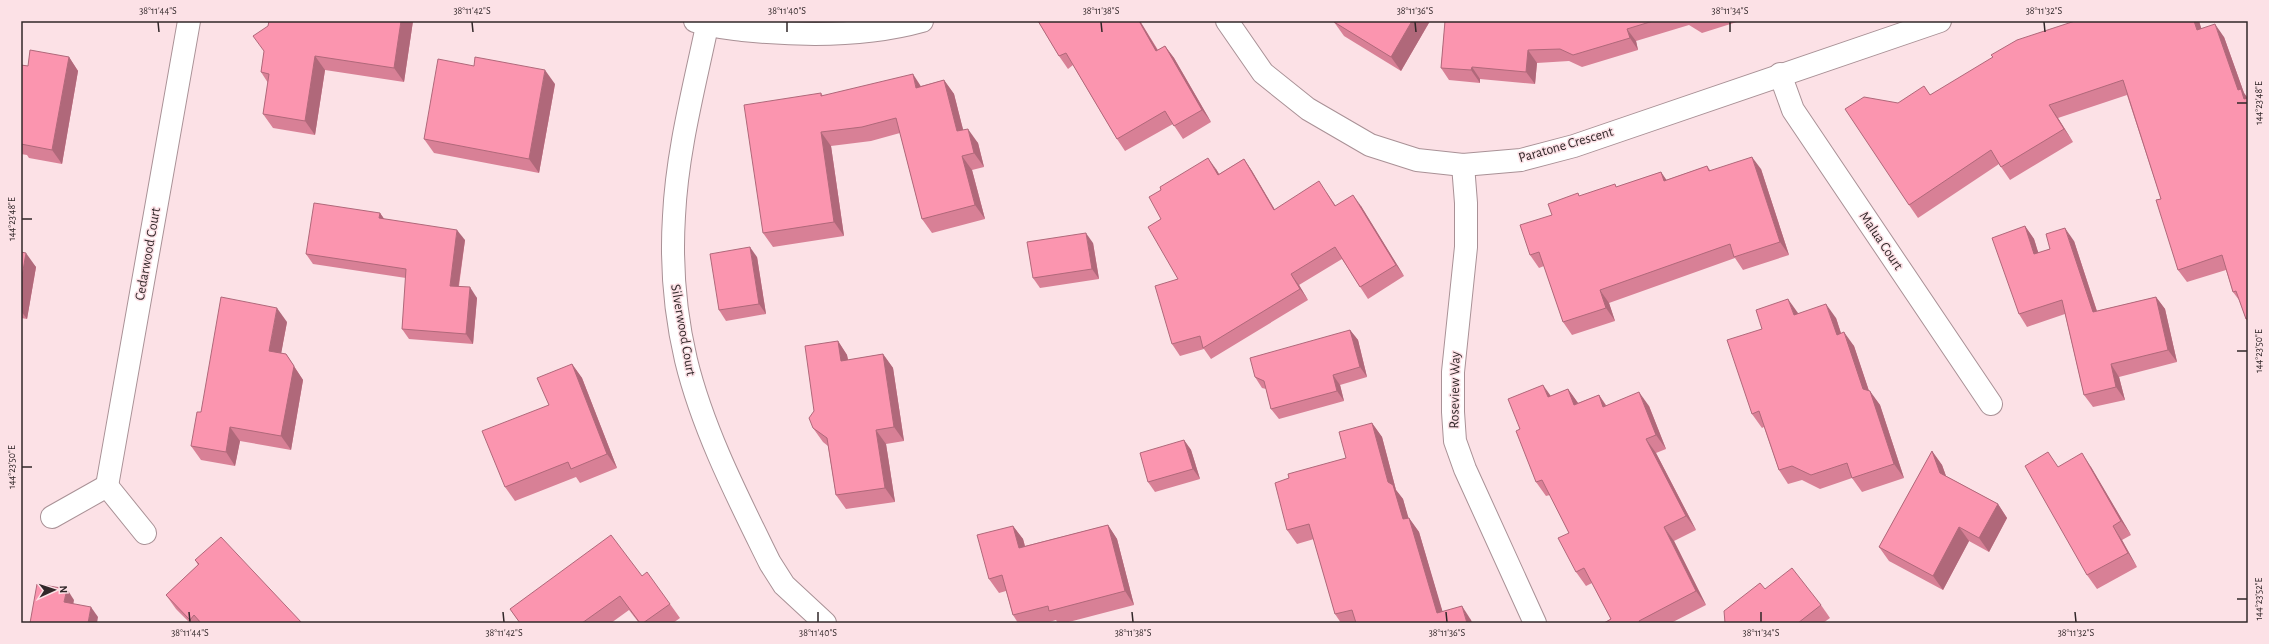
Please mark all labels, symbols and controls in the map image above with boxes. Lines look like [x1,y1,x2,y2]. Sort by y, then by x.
text: 38°11'44"S [139,6,177,16]
text: 38°11'42"S [453,6,491,16]
text: 38°11'40"S [768,6,806,16]
text: 38°11'38"S [1083,6,1120,16]
text: 38°11'36"S [1397,6,1434,16]
text: 38°11'34"S [1712,6,1749,16]
text: 38°11'32"S [2026,6,2063,16]
text: 144°23'48"E [2254,81,2264,125]
street label: Paratone Crescent [1517,125,1615,165]
text: 144°23'48"E [7,197,17,241]
street label: Cedarwood Court [133,206,163,302]
street label: Malua Court [1857,209,1906,273]
street label: Silverwood Court [668,283,698,377]
text: 144°23'50"E [2254,329,2264,373]
street label: Roseview Way [1447,351,1463,429]
text: 144°23'50"E [7,445,17,489]
north arrow [34,570,74,610]
text: 144°23'52"E [2254,577,2264,620]
text: N [58,585,69,594]
text: 38°11'44"S [171,628,209,638]
text: 38°11'42"S [485,628,523,638]
text: 38°11'40"S [799,628,837,638]
text: 38°11'38"S [1115,628,1152,638]
text: 38°11'36"S [1429,628,1466,638]
text: 38°11'34"S [1743,628,1780,638]
text: 38°11'32"S [2058,628,2095,638]

